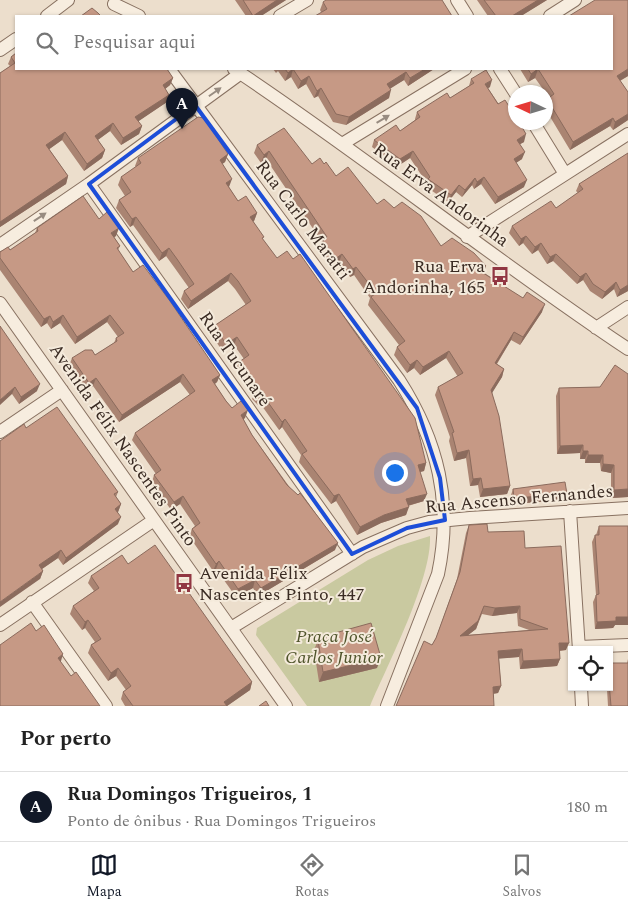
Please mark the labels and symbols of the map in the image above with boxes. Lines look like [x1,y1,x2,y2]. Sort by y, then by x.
north arrow [508,85,553,130]
one-way arrow [208,87,221,97]
pin: A [166,88,198,129]
one-way arrow [377,114,390,123]
street label: Rua Erva Andorinha [367,136,515,254]
street label: Rua Carlo Maratti [249,154,357,286]
one-way arrow [33,213,47,222]
place label: Rua Erva Andorinha, 165 [363,253,485,301]
bus stop icon: Rua Erva Andorinha, 165 [489,265,511,287]
street label: Rua Tucunaré [192,306,278,412]
street label: Avenida Félix Nascentes Pinto [42,338,204,552]
your location [382,460,408,486]
street label: Rua Ascenso Fernandes [424,477,614,521]
place label: Avenida Félix Nascentes Pinto, 447 [199,560,364,608]
bus stop icon: Avenida Félix Nascentes Pinto, 447 [173,572,195,594]
park label: Praça José Carlos Junior [285,623,384,671]

